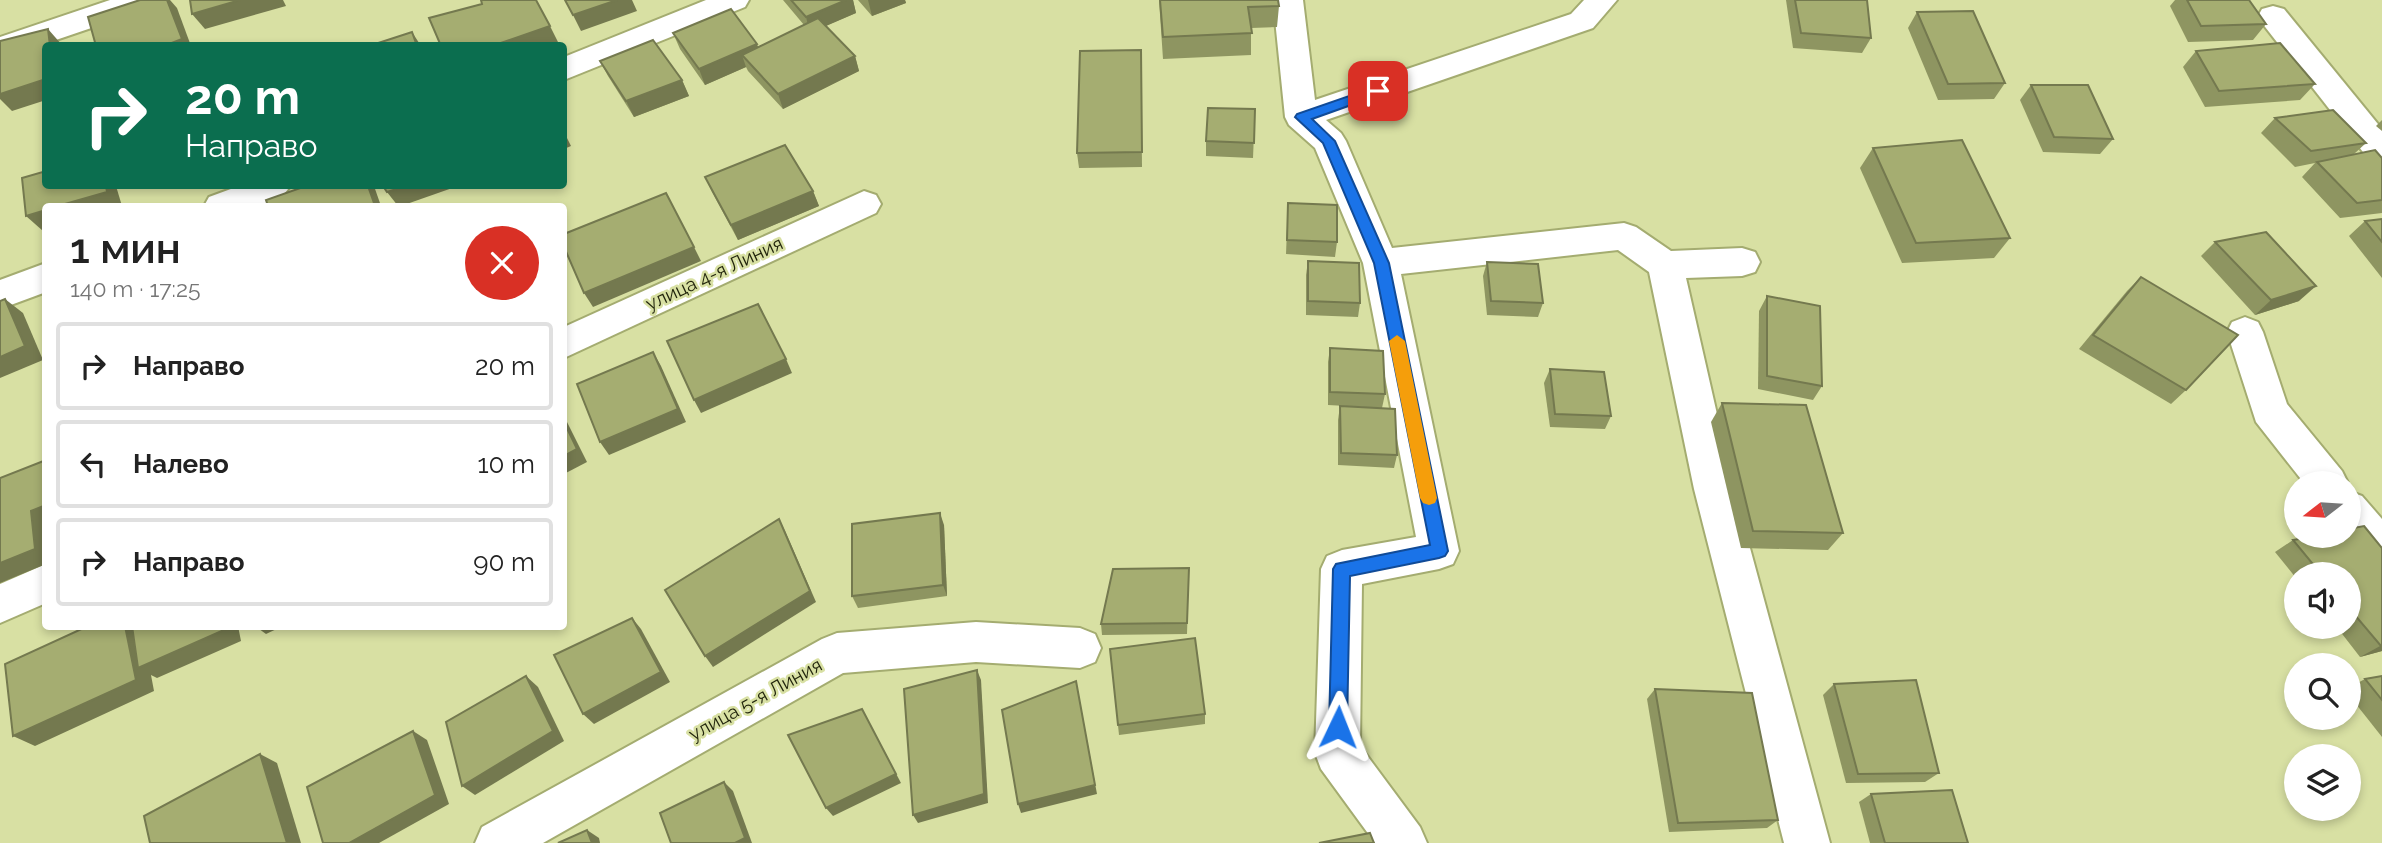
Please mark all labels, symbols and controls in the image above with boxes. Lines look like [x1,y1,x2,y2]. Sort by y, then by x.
pin [1348,61,1408,121]
text: 20 m [185,68,300,125]
icon: right [70,70,161,161]
icon: arrive [1359,72,1397,110]
text: Направо [185,127,317,164]
text: 1 мин [70,224,181,273]
button: close [465,226,539,300]
street label: улица 4-я Линия [642,232,786,314]
text: 140 m · 17:25 [70,275,200,302]
icon: right [74,347,112,385]
text: Направо [133,351,244,381]
text: 20 m [475,351,535,381]
icon: left [74,445,112,483]
text: Налево [133,449,229,479]
text: 10 m [477,449,535,479]
north arrow [2284,471,2361,548]
map controls [2284,471,2361,821]
icon: right [74,543,112,581]
text: Направо [133,547,244,577]
text: 90 m [473,547,535,577]
button: sound [2284,562,2361,639]
street label: улица 5-я Линия [685,653,825,745]
button: search [2284,653,2361,730]
position arrow [1301,690,1375,764]
button: layers [2284,744,2361,821]

